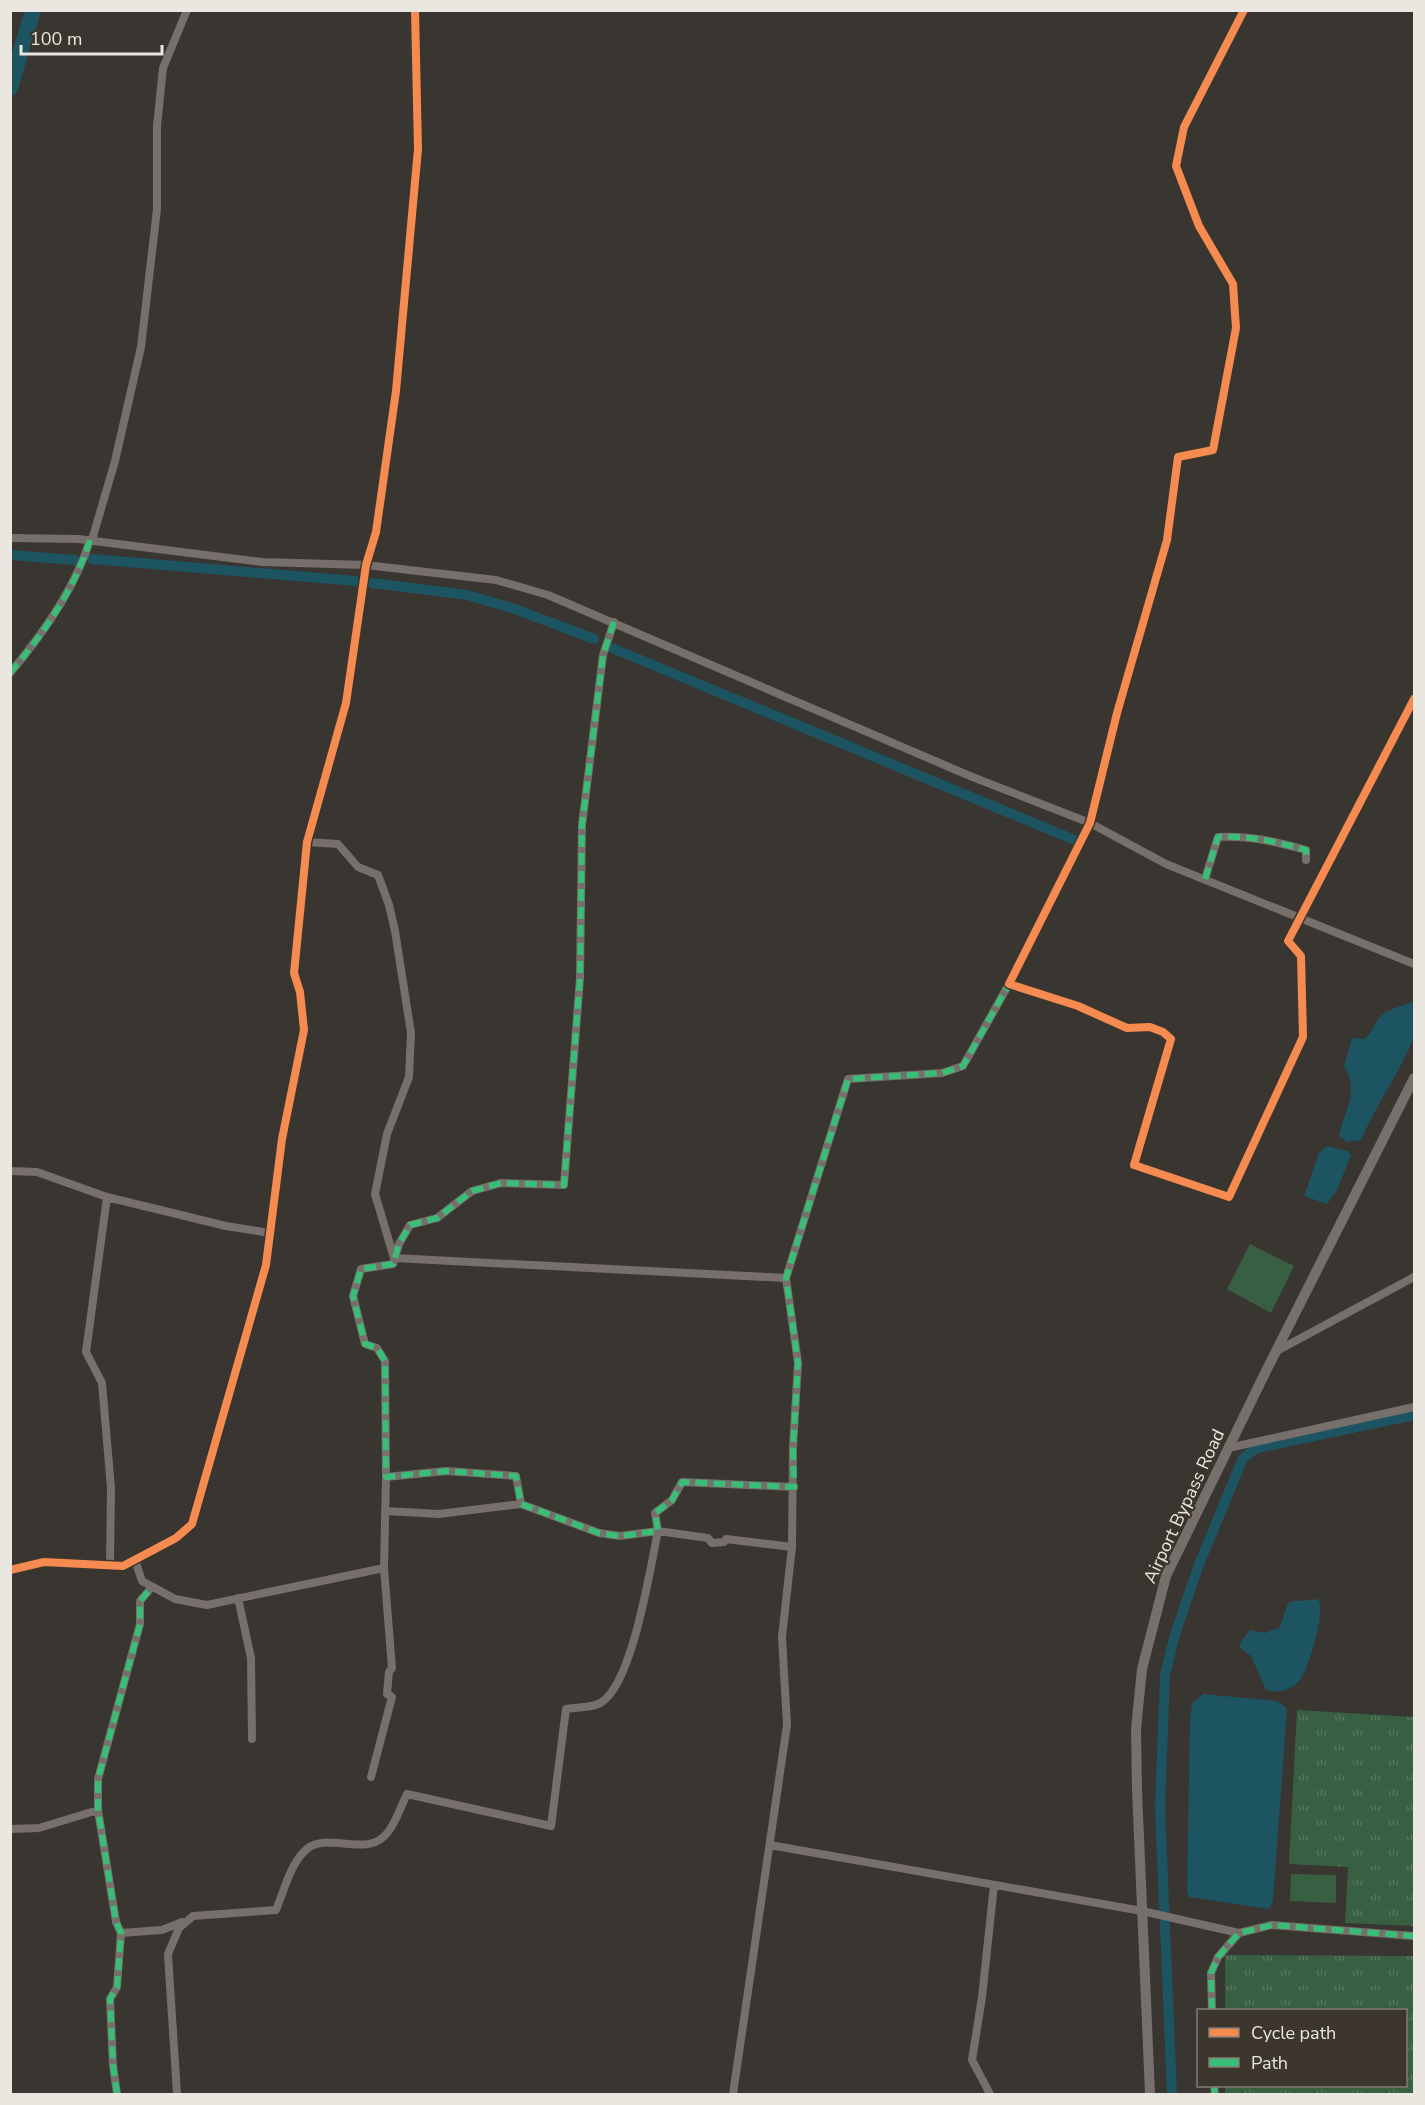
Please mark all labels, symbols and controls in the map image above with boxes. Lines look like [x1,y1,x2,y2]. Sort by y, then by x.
scale bar [21,18,162,56]
text: 100 m [30,27,82,51]
street label: Airport Bypass Road [1138,1425,1230,1587]
legend [1197,2009,1407,2087]
text: Cycle path [1251,2021,1336,2045]
text: Path [1251,2051,1288,2075]

